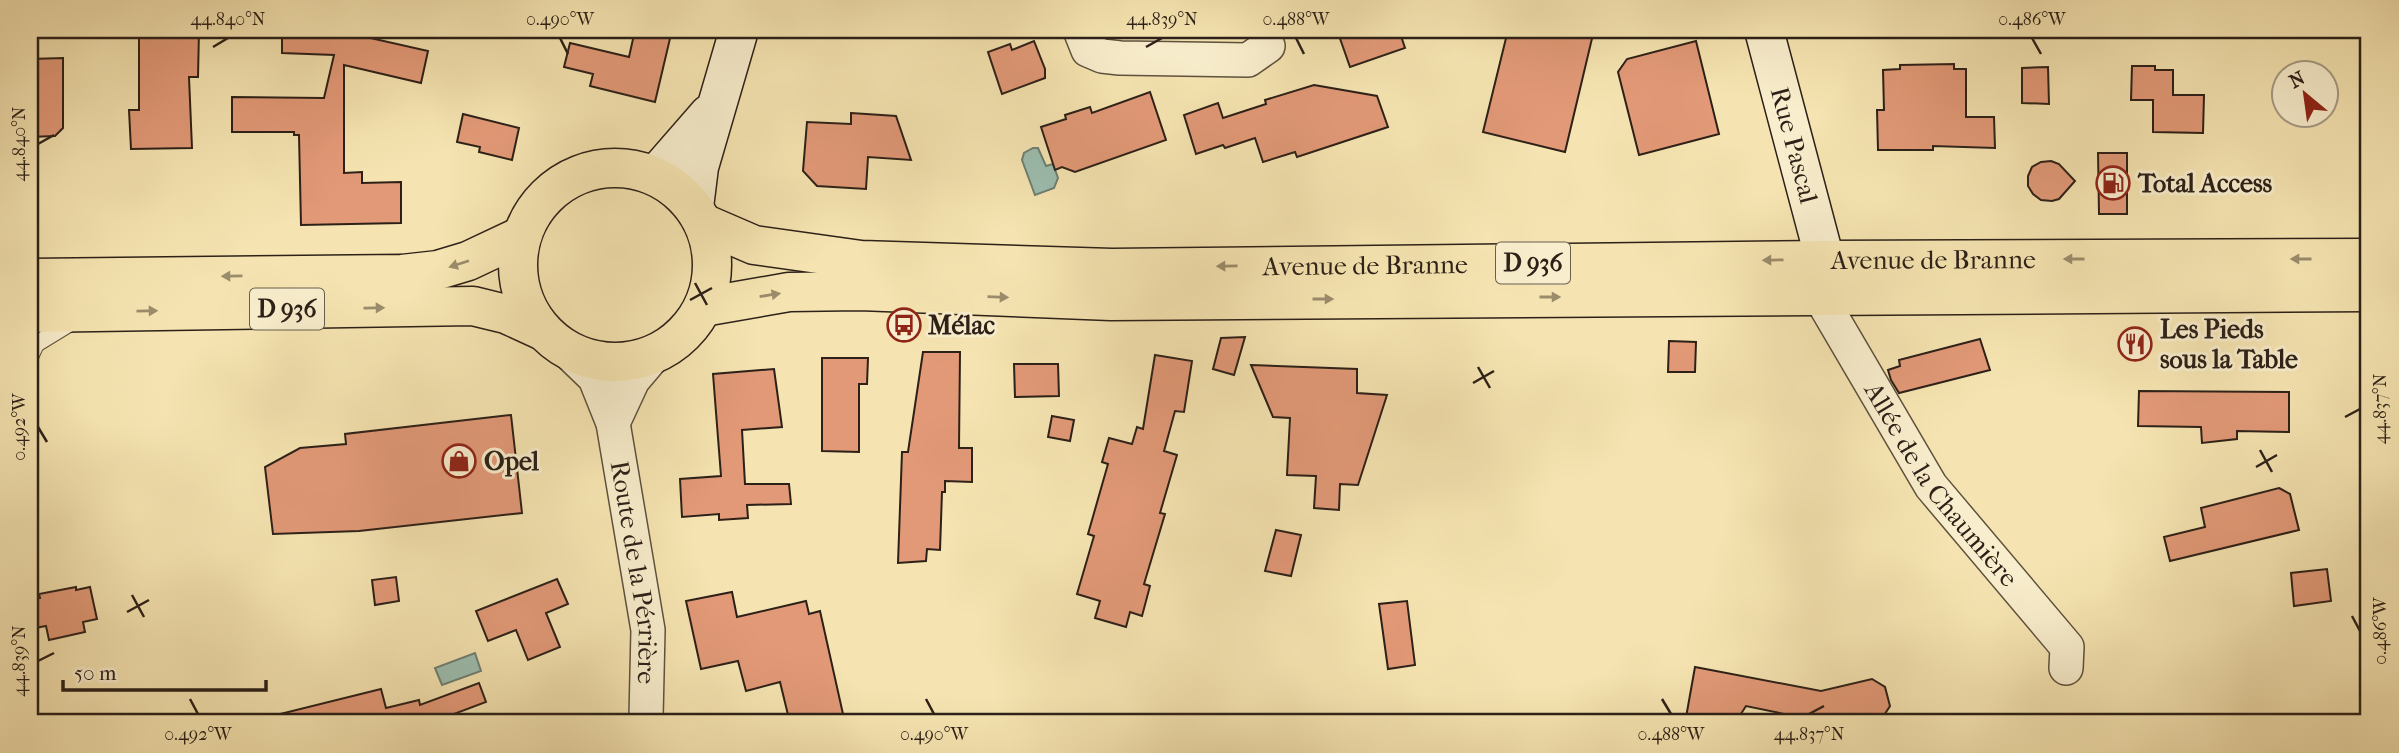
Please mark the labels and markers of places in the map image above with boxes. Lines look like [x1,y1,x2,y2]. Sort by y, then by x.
fuel station icon: Total Access [2094,164,2132,202]
place label: Total Access [2137,168,2272,199]
bus stop icon: Mélac [885,306,923,344]
place label: Mélac [928,310,995,341]
place label: Les Pieds sous la Table [2160,314,2298,375]
restaurant icon: Les Pieds sous la Table [2116,325,2154,363]
shop icon: Opel [440,442,478,480]
place label: Opel [484,446,540,477]

